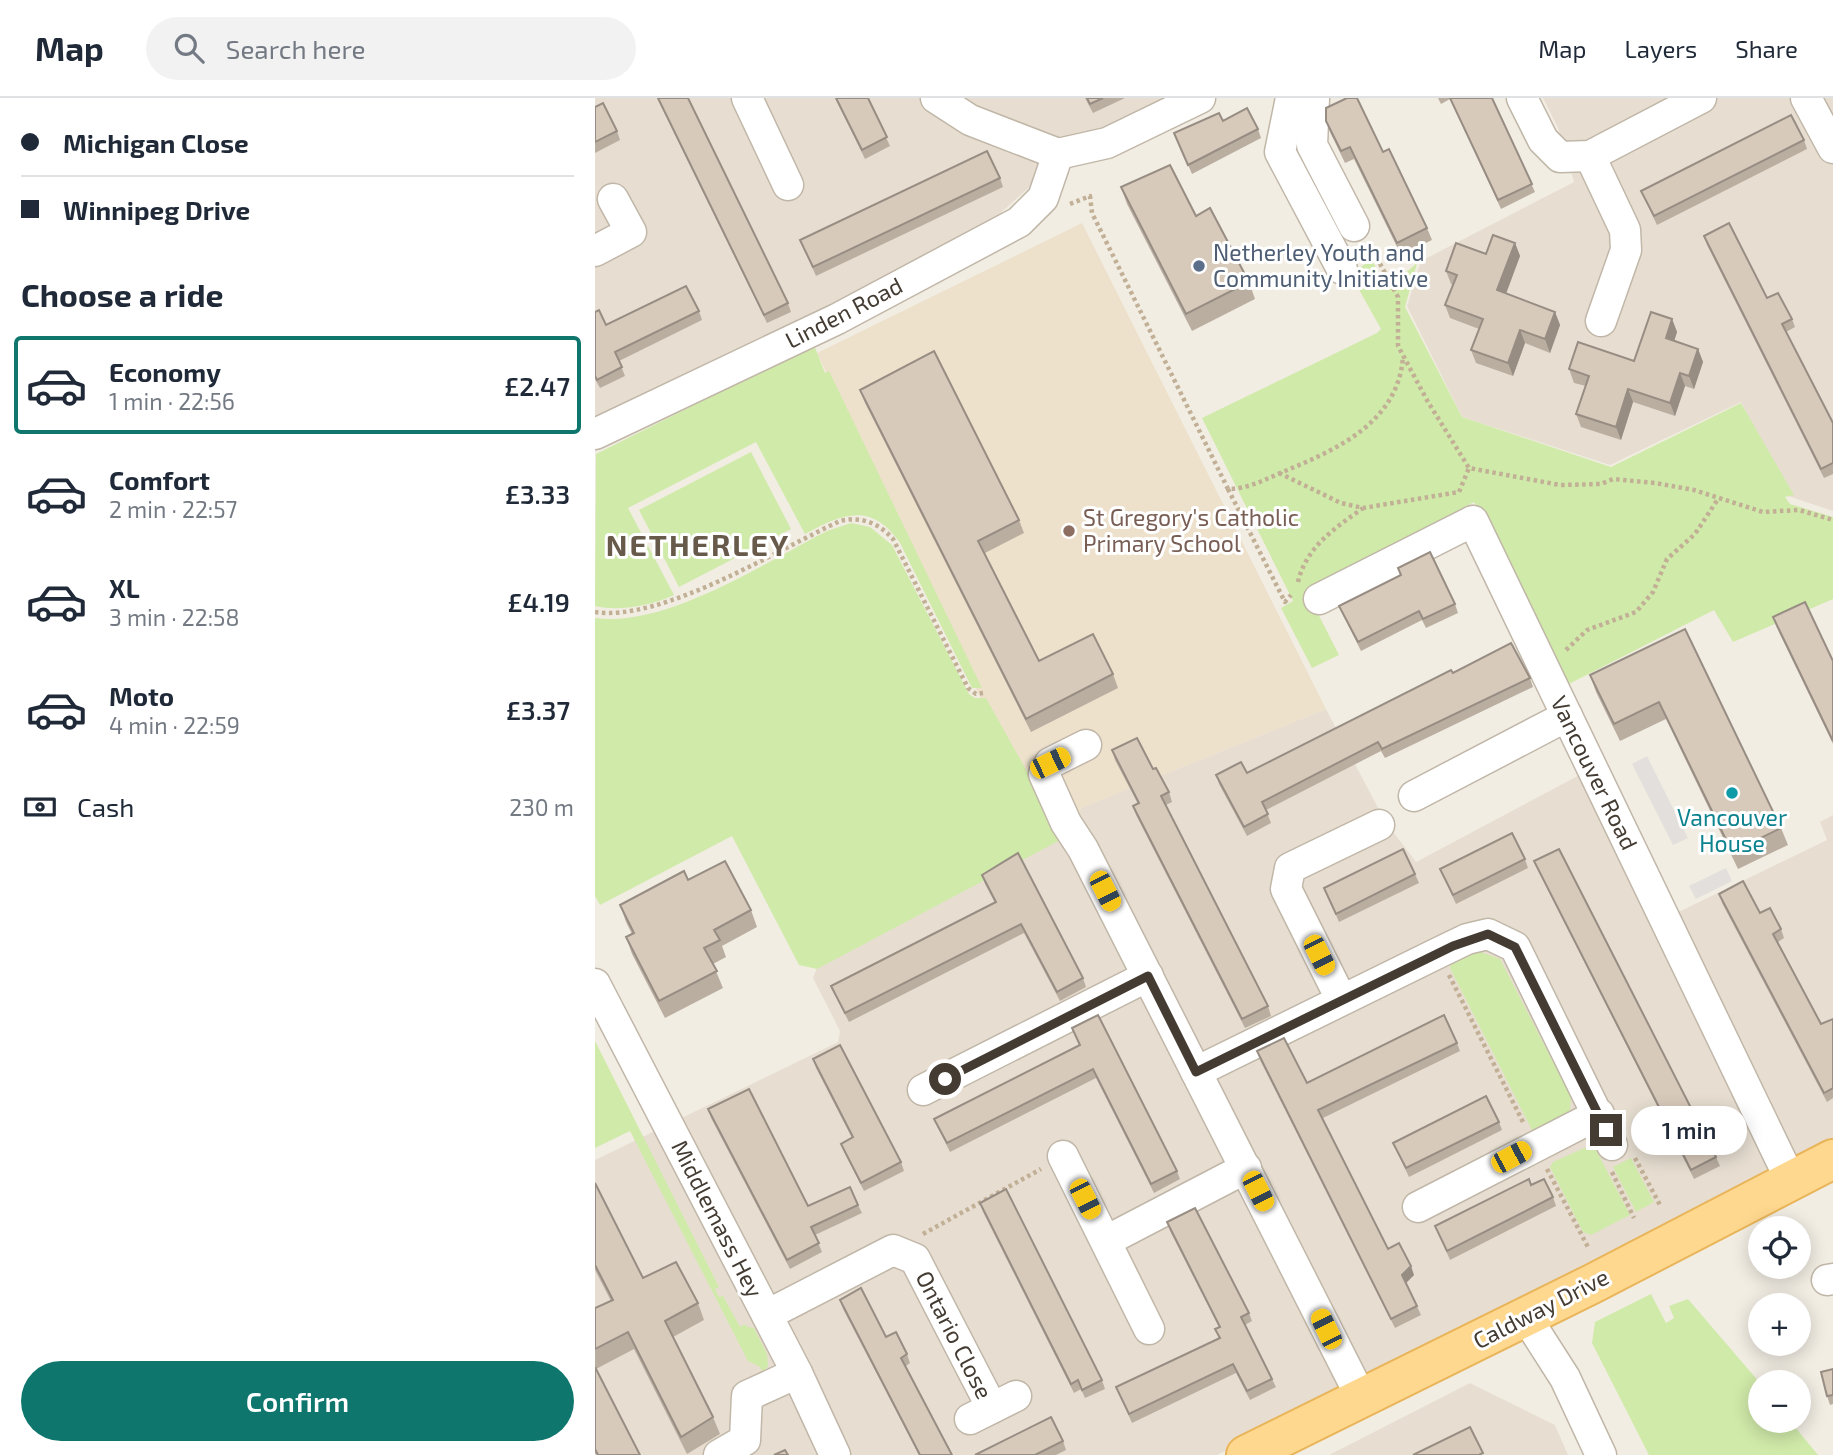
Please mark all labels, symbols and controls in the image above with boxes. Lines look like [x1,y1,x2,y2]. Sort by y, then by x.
search box [146,17,636,80]
text: Map [35,28,104,68]
icon: search [170,29,208,67]
text: Search here [226,33,365,64]
text: Map [1538,34,1586,63]
text: Layers [1624,34,1697,63]
text: Share [1735,34,1798,63]
text: Michigan Close [63,127,249,158]
text: Winnipeg Drive [63,194,250,225]
place label: Netherley Youth and Community Initiative [1213,238,1428,292]
marker: Netherley Youth and Community Initiative [1191,258,1207,274]
street label: Linden Road [780,271,907,354]
text: Choose a ride [21,275,224,313]
icon: car [25,354,88,417]
text: Economy [109,356,221,387]
text: £2.47 [504,370,570,401]
text: 1 min · 22:56 [109,387,235,415]
icon: car [25,462,88,525]
text: Comfort [109,464,210,495]
text: £3.33 [505,478,570,509]
text: 2 min · 22:57 [109,495,237,523]
place label: St Gregory's Catholic Primary School [1083,503,1299,557]
marker: St Gregory's Catholic Primary School [1061,523,1077,539]
district label: NETHERLEY [606,526,790,562]
icon: car [25,570,88,633]
text: XL [109,572,140,603]
text: £4.19 [508,586,570,617]
text: 3 min · 22:58 [109,603,239,631]
icon: car [25,678,88,741]
text: Moto [109,680,174,711]
street label: Vancouver Road [1546,691,1644,854]
text: £3.37 [506,694,570,725]
text: 4 min · 22:59 [109,711,240,739]
car [1027,744,1074,782]
marker: Vancouver House [1724,785,1740,801]
icon: cash [21,788,59,826]
text: Cash [77,791,134,822]
text: 230 m [509,793,574,821]
place label: Vancouver House [1677,803,1787,857]
car [1087,868,1124,914]
car [1301,932,1338,978]
route start [929,1063,961,1095]
callout: 1 min [1631,1105,1746,1154]
route end [1590,1114,1622,1146]
text: 1 min [1662,1116,1716,1144]
street label: Middlemass Hey [666,1135,770,1302]
car [1488,1138,1535,1176]
car [1240,1168,1277,1214]
car [1067,1176,1104,1222]
map controls [1748,1216,1811,1433]
button: locate [1748,1216,1811,1279]
street label: Caldway Drive [1468,1262,1613,1354]
street label: Ontario Close [911,1266,999,1403]
button: + [1748,1293,1811,1356]
car [1308,1306,1345,1352]
button: Confirm [21,1361,574,1441]
button: − [1748,1370,1811,1433]

